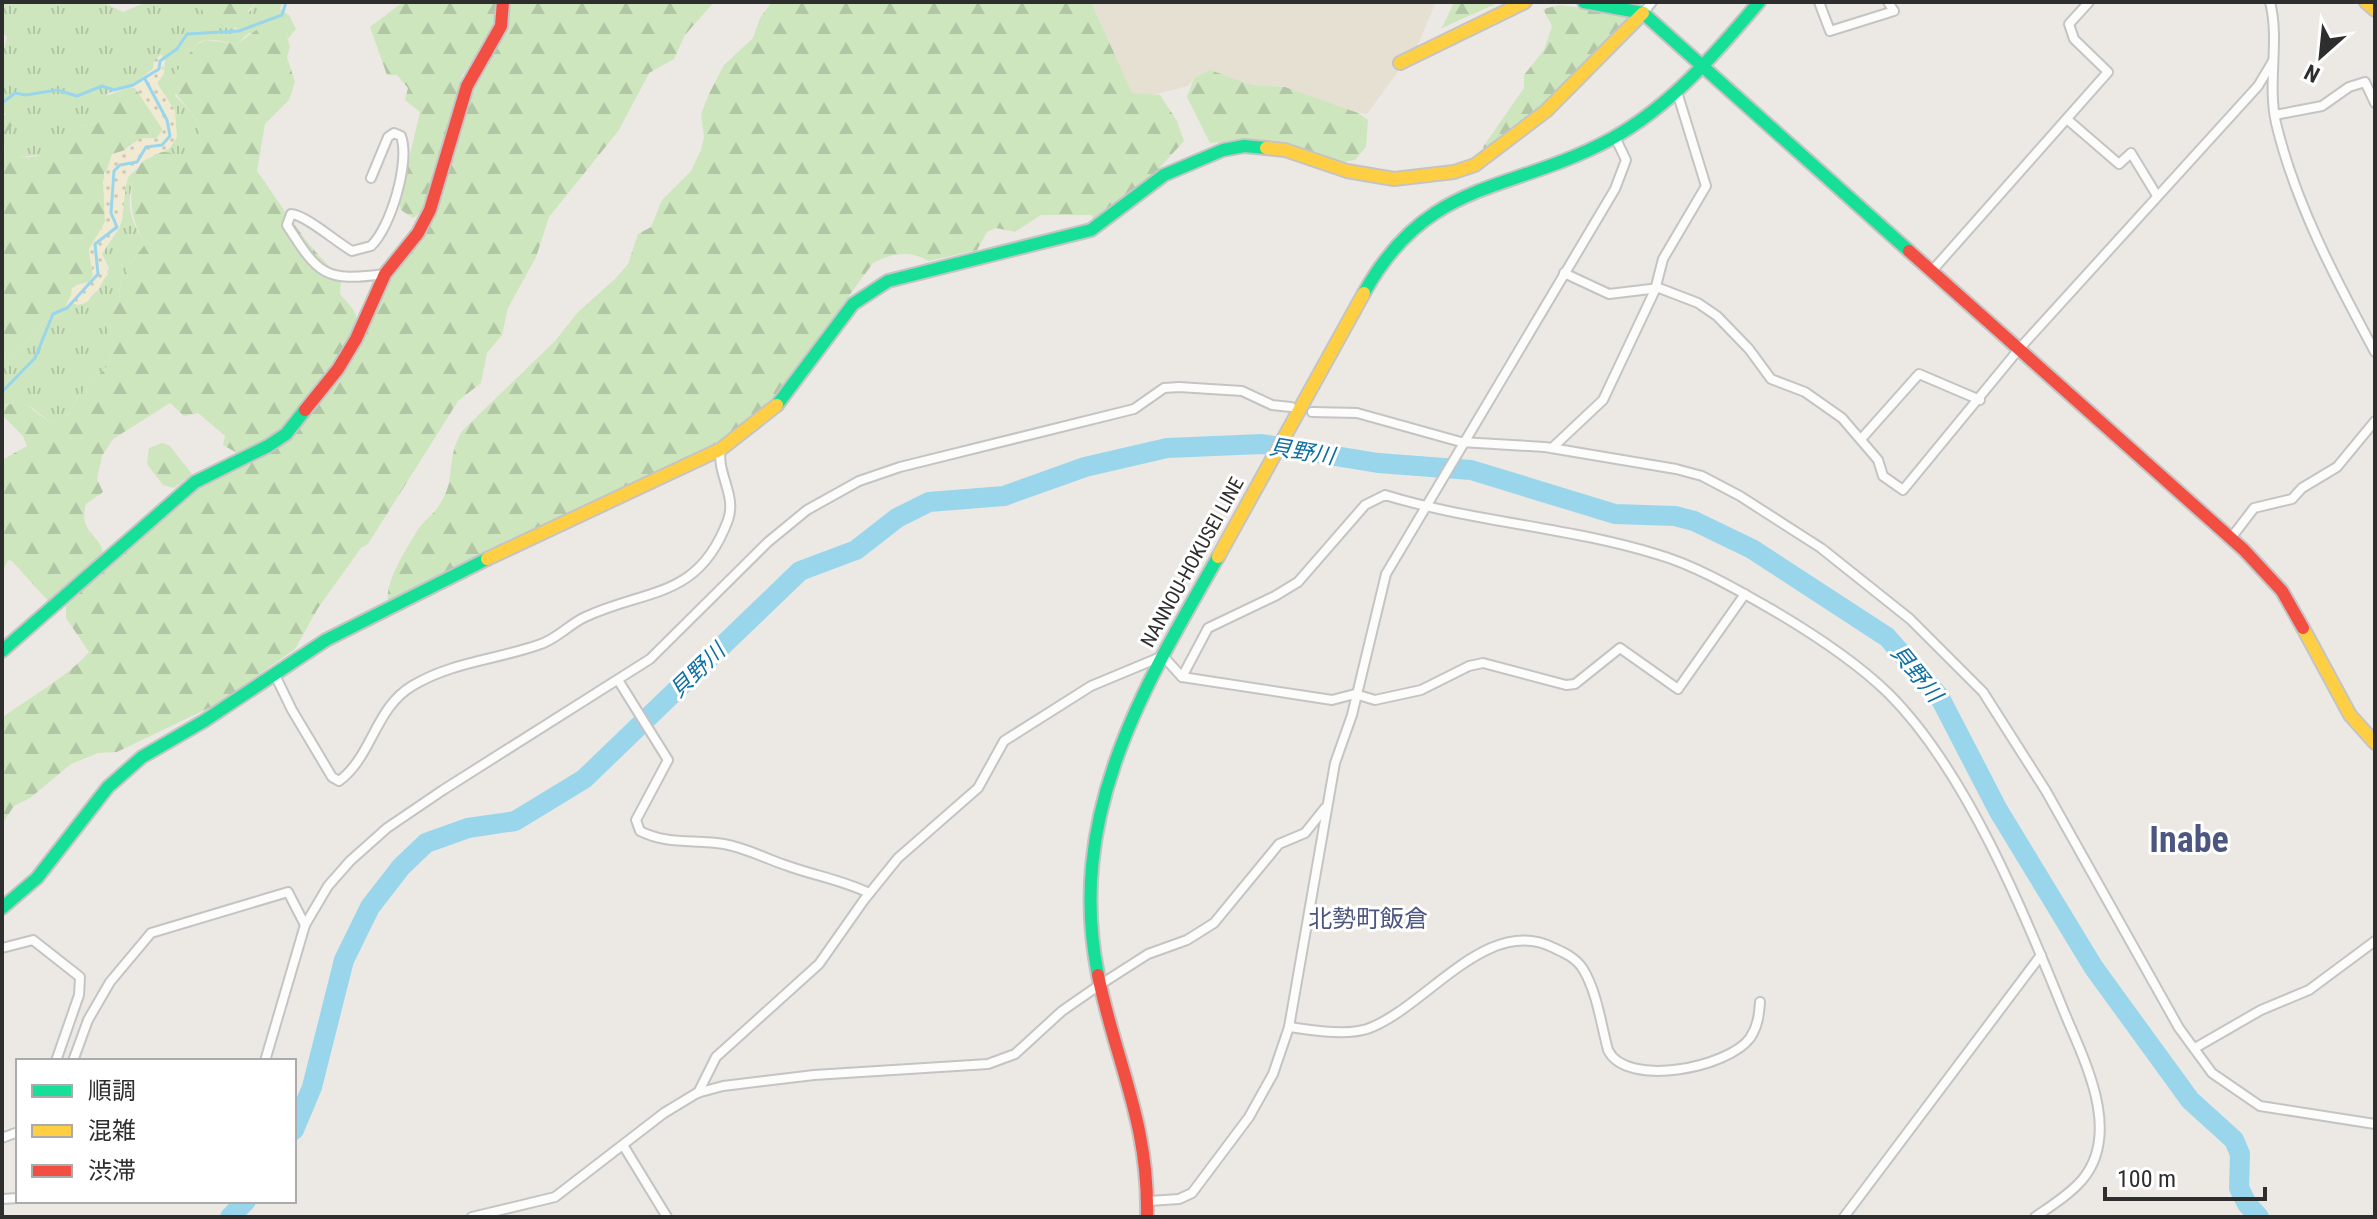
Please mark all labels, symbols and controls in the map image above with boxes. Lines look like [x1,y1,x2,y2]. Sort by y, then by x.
north arrow [2281,16,2361,96]
text: N [2300,59,2324,88]
water label: 貝野川 [1267,434,1338,469]
street label: NANNOU-HOKUSEI LINE [1135,473,1249,651]
water label: 貝野川 [665,637,731,702]
water label: 貝野川 [1886,640,1948,708]
district label: Inabe [2149,819,2229,861]
district label: 北勢町飯倉 [1308,905,1428,933]
legend [16,1059,296,1203]
text: 順調 [88,1077,136,1105]
text: 混雑 [88,1117,136,1145]
scale bar [2105,1151,2265,1201]
text: 渋滞 [88,1157,136,1185]
text: 100 m [2117,1165,2176,1193]

